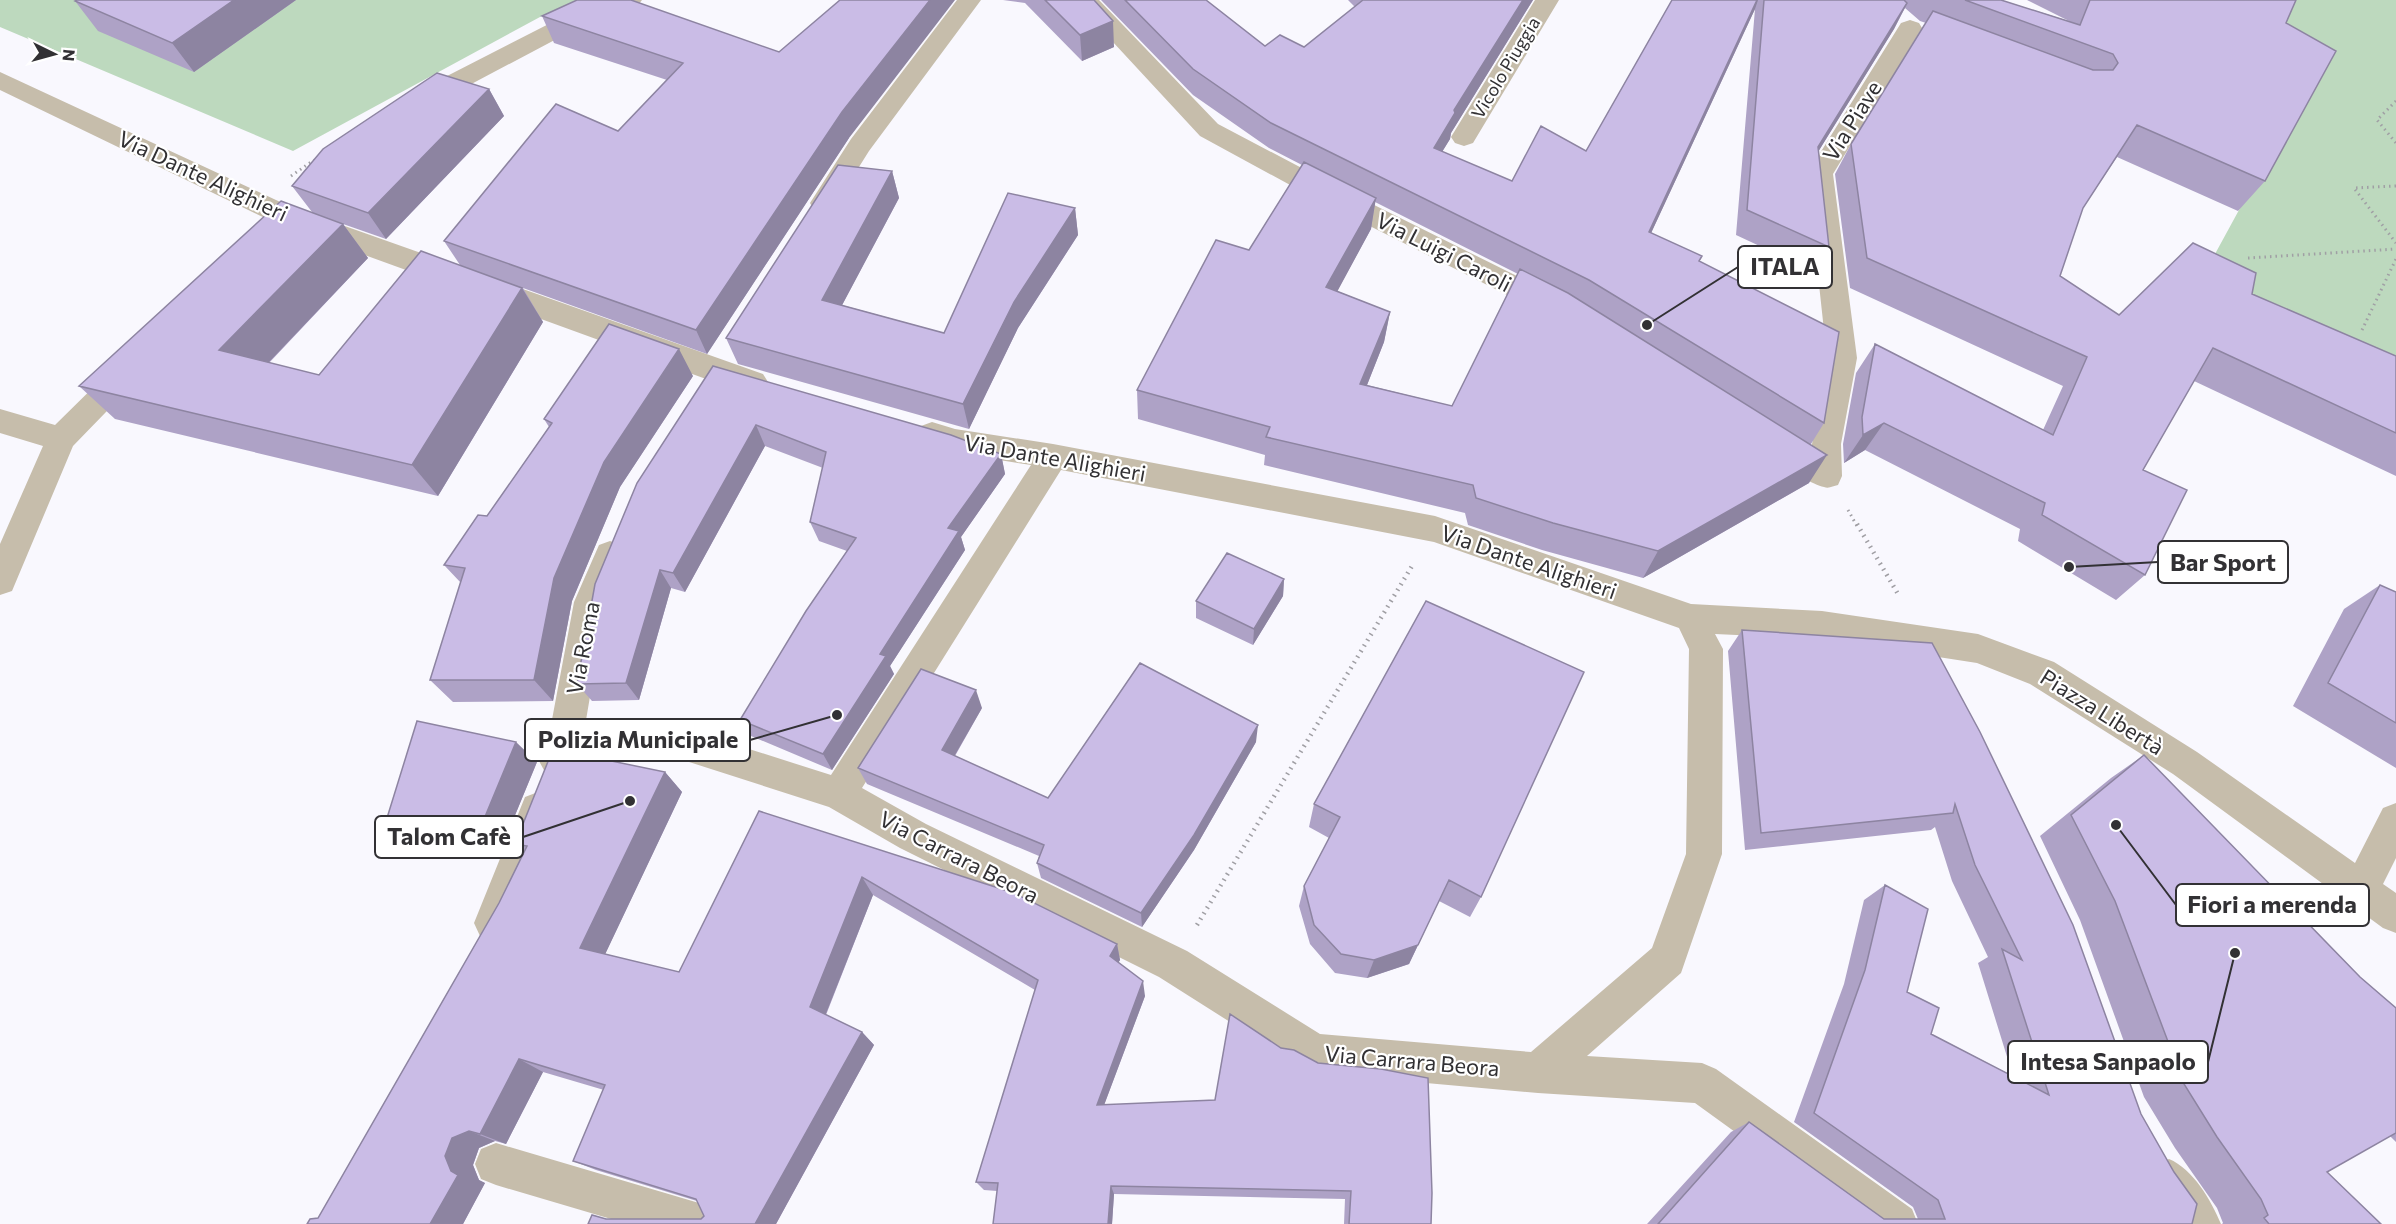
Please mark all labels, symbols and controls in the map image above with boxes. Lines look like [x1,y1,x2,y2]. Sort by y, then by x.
street label: Vicolo Piuggia [1466,13,1544,122]
north arrow [24,24,84,84]
text: N [59,49,79,62]
street label: Via Piave [1816,76,1887,166]
street label: Via Dante Alighieri [114,124,292,227]
street label: Via Luigi Caroli [1372,206,1516,297]
callout: ITALA [1738,246,1832,288]
text: ITALA [1750,251,1820,280]
street label: Via Dante Alighieri [962,428,1148,487]
street label: Via Dante Alighieri [1438,519,1621,604]
callout: Bar Sport [2158,541,2288,583]
text: Bar Sport [2170,547,2276,576]
street label: Via Roma [560,599,605,697]
street label: Piazza Libertà [2035,663,2169,760]
callout: Polizia Municipale [525,719,750,761]
text: Polizia Municipale [538,724,738,753]
street label: Via Carrara Beora [875,805,1043,908]
callout: Talom Cafè [375,816,523,858]
text: Talom Cafè [387,821,511,850]
callout: Fiori a merenda [2176,884,2369,926]
text: Fiori a merenda [2187,889,2357,918]
street label: Via Carrara Beora [1324,1039,1501,1082]
callout: Intesa Sanpaolo [2008,1041,2208,1083]
text: Intesa Sanpaolo [2020,1046,2196,1075]

